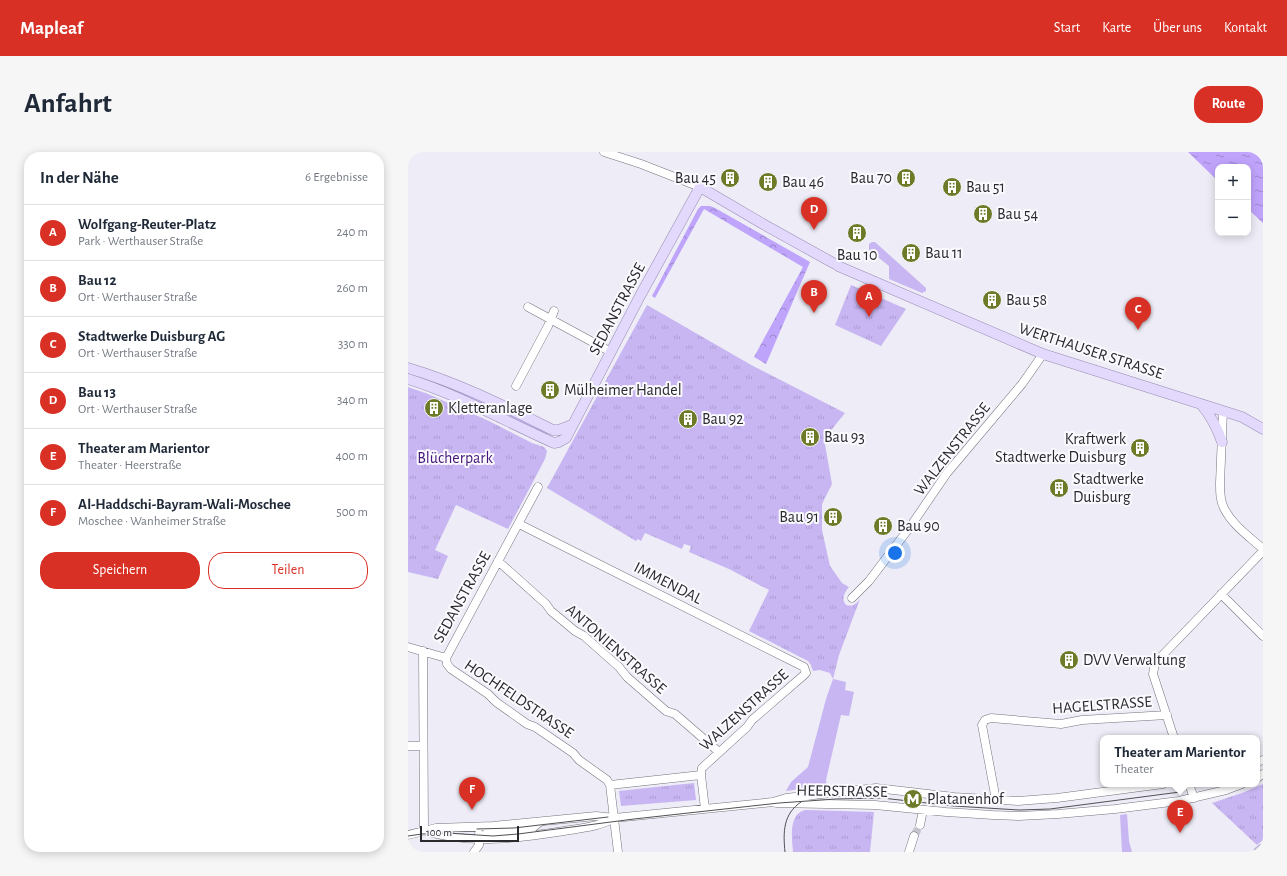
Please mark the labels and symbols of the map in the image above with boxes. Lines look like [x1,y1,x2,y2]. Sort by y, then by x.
building icon: Bau 45 [719,167,741,189]
building icon: Bau 70 [895,167,917,189]
place label: Bau 45 [675,170,716,186]
place label: Bau 70 [850,170,892,186]
building icon: Bau 46 [757,171,779,193]
place label: Bau 46 [782,174,824,190]
building icon: Bau 51 [941,176,963,198]
place label: Bau 51 [966,179,1005,195]
pin: D [801,197,827,230]
building icon: Bau 54 [972,203,994,225]
place label: Bau 54 [997,206,1038,222]
building icon: Bau 10 [846,222,868,244]
building icon: Bau 11 [900,242,922,264]
place label: Bau 11 [925,245,963,261]
place label: Bau 10 [837,247,877,263]
street label: SEDANSTRASSE [586,260,648,358]
pin: B [801,280,827,313]
pin: A [856,284,882,317]
building icon: Bau 58 [981,289,1003,311]
place label: Bau 58 [1006,292,1047,308]
pin: C [1125,297,1151,330]
street label: WERTHAUSER STRASSE [1017,320,1166,382]
building icon: Mülheimer Handel [539,379,561,401]
place label: Mülheimer Handel [564,382,682,398]
building icon: Kletteranlage [423,397,445,419]
street label: WALZENSTRASSE [911,399,993,498]
place label: Kletteranlage [448,400,532,416]
building icon: Bau 92 [677,408,699,430]
place label: Bau 92 [702,411,744,427]
building icon: Bau 93 [799,426,821,448]
place label: Bau 93 [824,429,865,445]
place label: Kraftwerk Stadtwerke Duisburg [995,431,1127,465]
building icon: Kraftwerk Stadtwerke Duisburg [1129,437,1151,459]
park label: Blücherpark [417,450,493,466]
place label: Stadtwerke Duisburg [1073,471,1144,505]
building icon: Stadtwerke Duisburg [1048,477,1070,499]
building icon: Bau 91 [822,506,844,528]
place label: Bau 91 [779,509,819,525]
building icon: Bau 90 [872,515,894,537]
place label: Bau 90 [897,518,940,534]
your location [885,543,905,563]
street label: SEDANSTRASSE [430,548,494,645]
street label: IMMENDAL [631,559,705,607]
street label: ANTONIENSTRASSE [563,601,669,697]
building icon: DVV Verwaltung [1058,649,1080,671]
place label: DVV Verwaltung [1083,652,1186,668]
street label: HOCHFELDSTRASSE [462,657,577,742]
street label: WALZENSTRASSE [697,666,792,754]
street label: HAGELSTRASSE [1052,694,1153,716]
pin: F [459,777,485,810]
street label: HEERSTRASSE [796,782,888,800]
metro station icon: Platanenhof [902,788,924,810]
place label: Platanenhof [927,791,1005,807]
pin: E [1167,800,1193,833]
scale bar [420,824,519,843]

